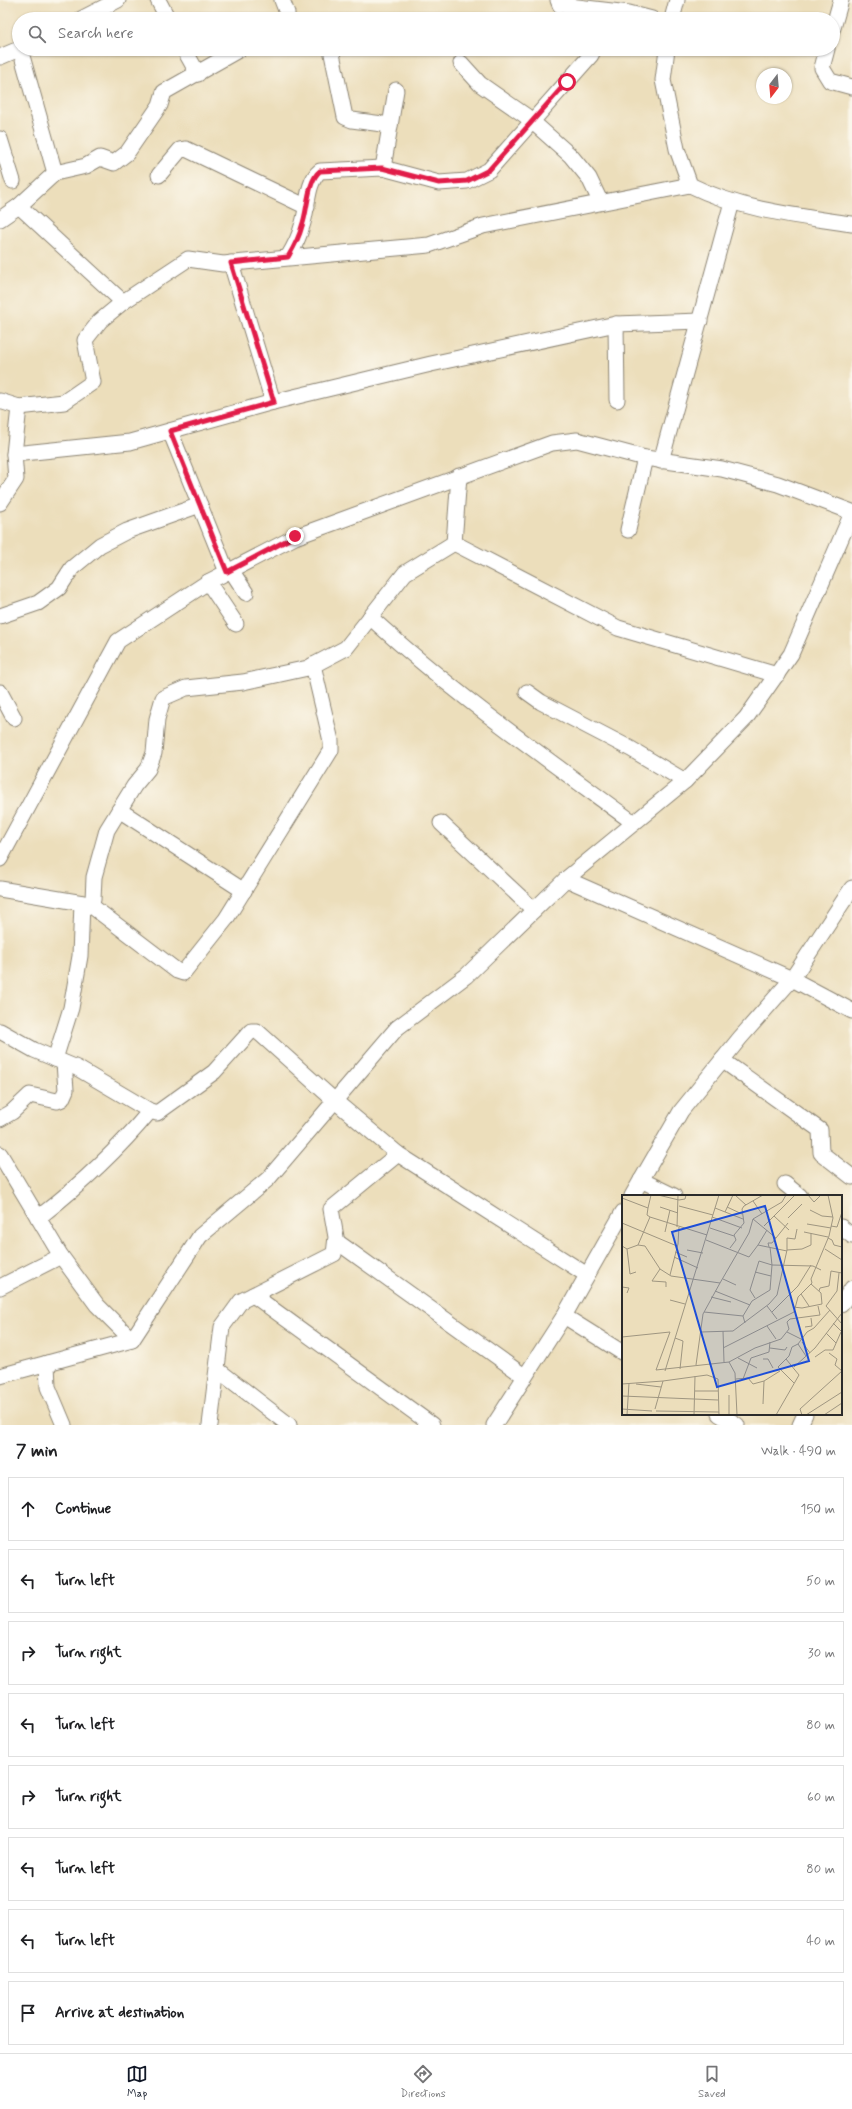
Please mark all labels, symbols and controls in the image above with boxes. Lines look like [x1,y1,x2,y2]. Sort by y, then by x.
search box [12,12,840,56]
icon: search [26,23,48,45]
text: Search here [58,24,134,44]
north arrow [756,68,792,104]
route start [558,73,576,91]
route end [286,527,304,545]
inset map [622,1195,842,1415]
text: 7 min [16,1440,58,1462]
text: Walk · 490 m [761,1443,836,1460]
icon: ahead [17,1498,39,1520]
text: Continue [55,1499,111,1519]
text: 150 m [801,1501,835,1518]
icon: left [17,1570,39,1592]
text: Turn left [55,1571,115,1591]
text: 50 m [806,1573,835,1590]
icon: right [17,1642,39,1664]
text: Turn right [55,1643,122,1663]
text: 30 m [808,1645,835,1662]
icon: left [17,1714,39,1736]
text: Turn left [55,1715,115,1735]
text: 80 m [806,1717,835,1734]
icon: right [17,1786,39,1808]
text: Turn right [55,1787,122,1807]
text: 60 m [807,1789,835,1806]
icon: left [17,1858,39,1880]
text: Turn left [55,1859,115,1879]
text: 80 m [806,1861,835,1878]
icon: left [17,1930,39,1952]
text: Turn left [55,1931,115,1951]
text: 40 m [806,1933,835,1950]
icon: arrive [17,2002,39,2024]
text: Arrive at destination [55,2003,184,2023]
tab: Map [126,2063,148,2101]
tab: Directions [400,2063,446,2101]
tab: Saved [698,2063,726,2101]

